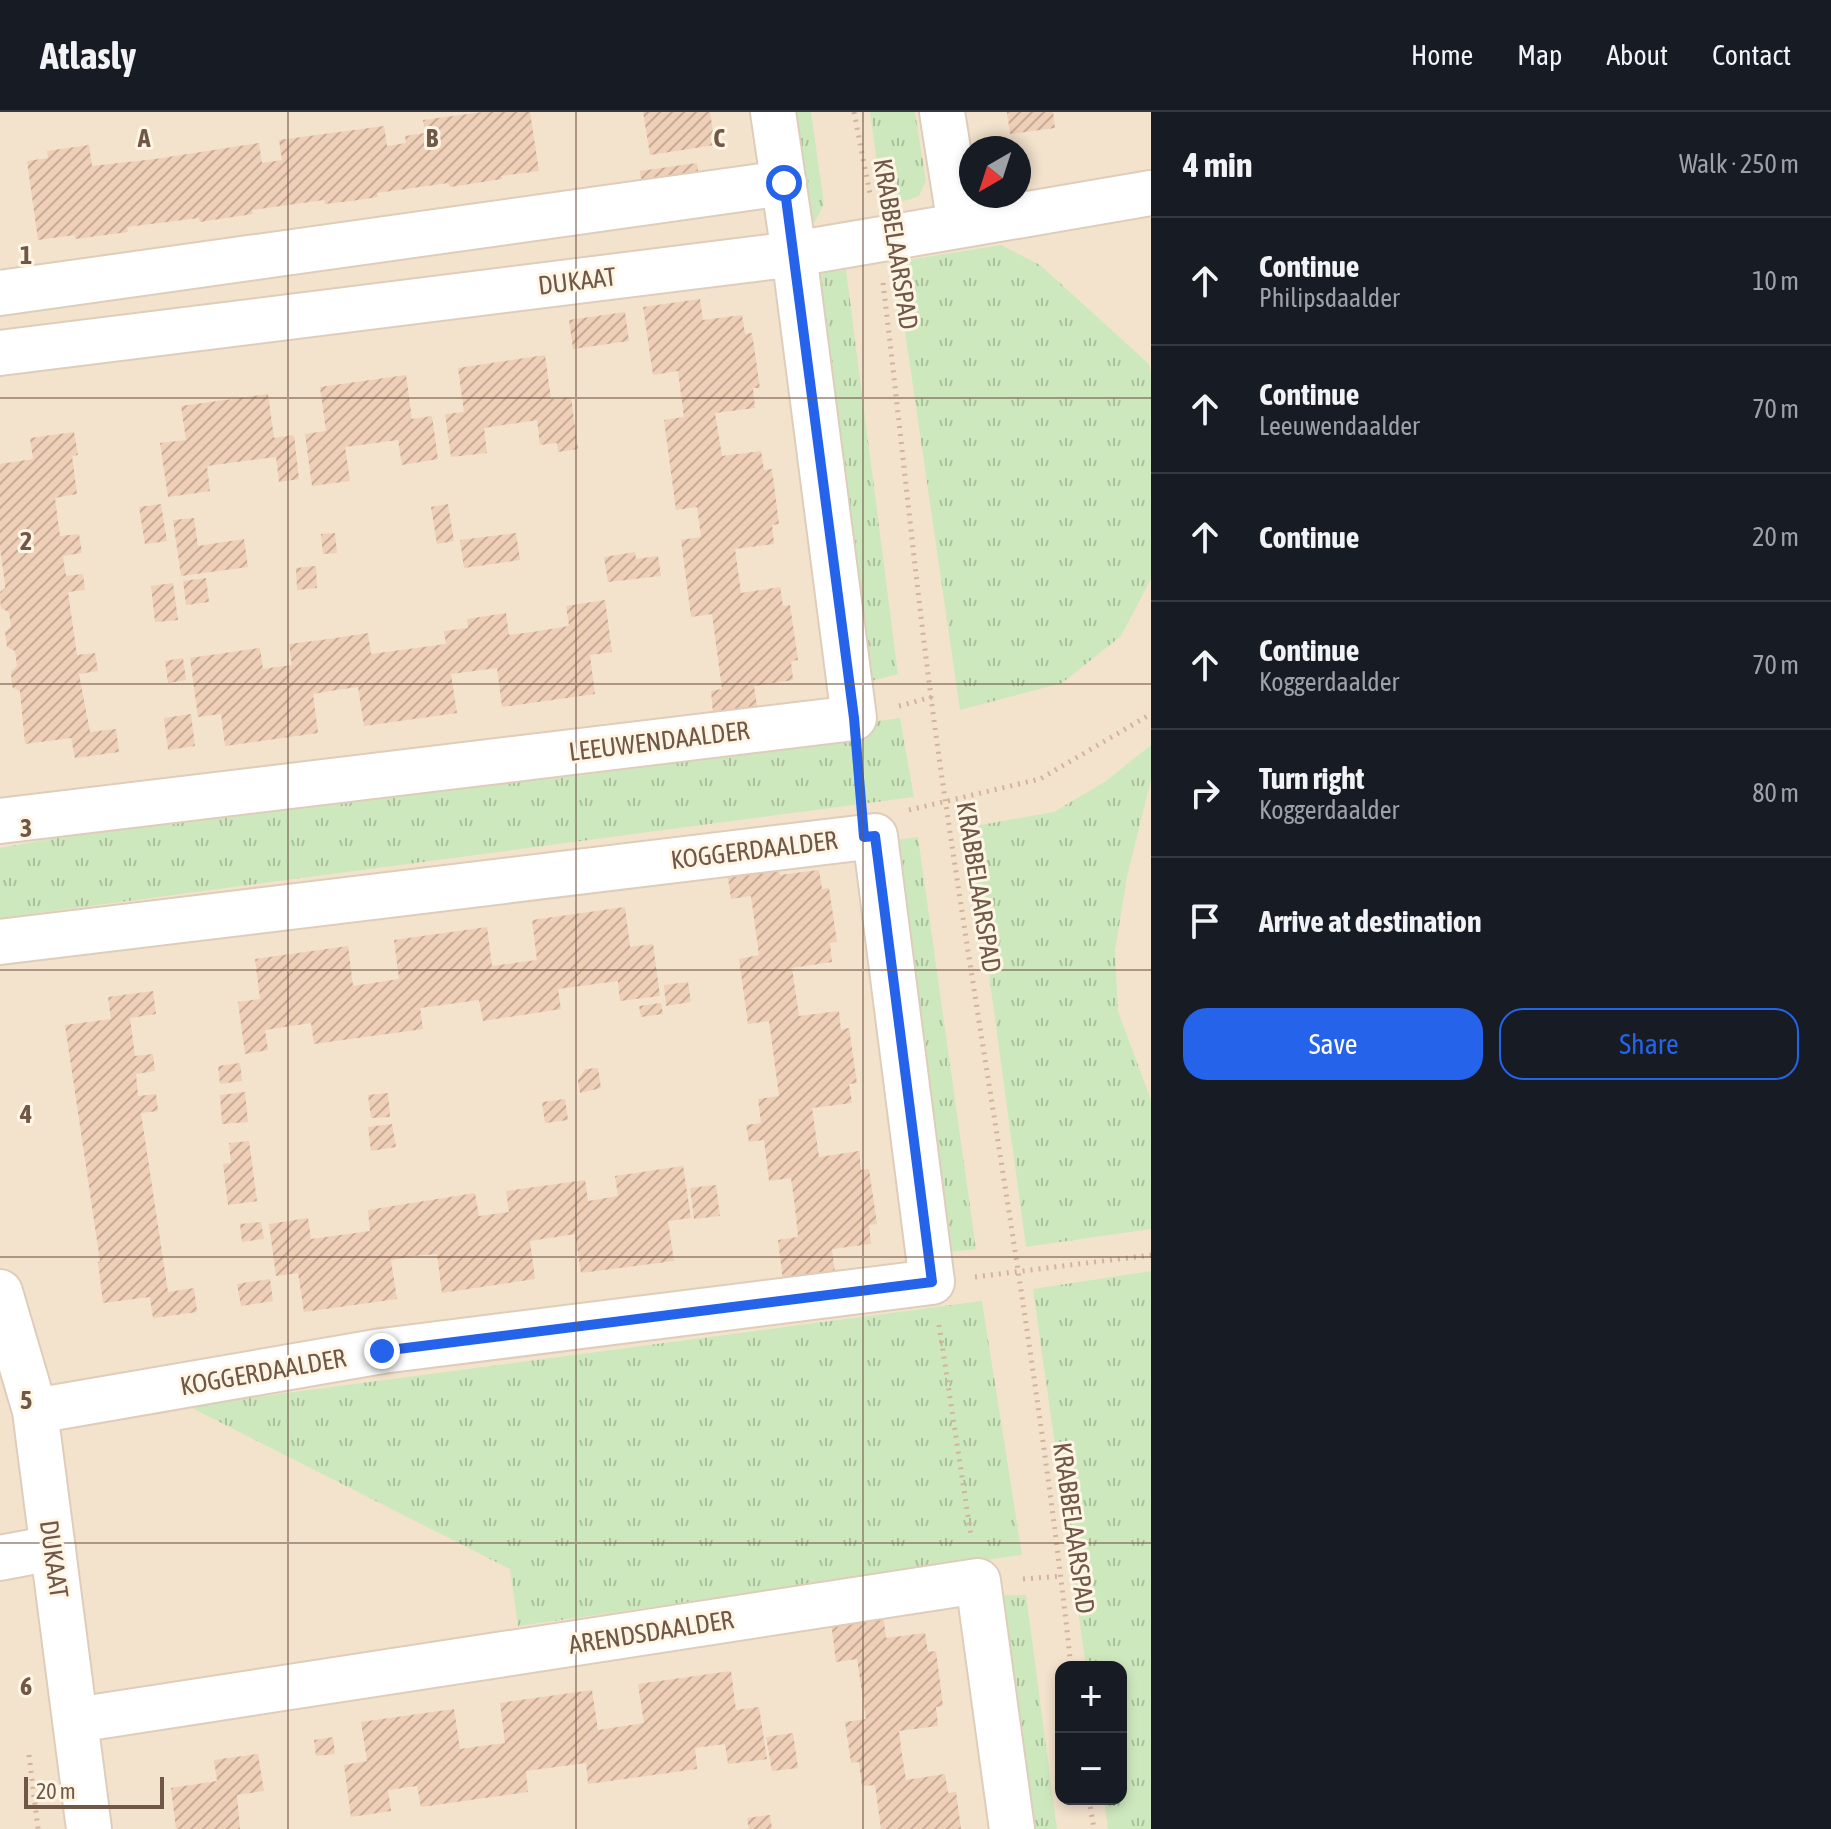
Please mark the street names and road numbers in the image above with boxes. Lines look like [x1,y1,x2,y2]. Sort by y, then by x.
street label: KRABBELAARSPAD [868,156,924,332]
street label: DUKAAT [536,261,618,301]
street label: LEEUWENDAALDER [567,715,751,767]
street label: KRABBELAARSPAD [951,799,1007,975]
street label: KOGGERDAALDER [669,825,839,875]
street label: KOGGERDAALDER [178,1343,348,1401]
street label: KRABBELAARSPAD [1047,1440,1101,1616]
street label: DUKAAT [34,1518,74,1601]
street label: ARENDSDAALDER [566,1604,736,1660]

